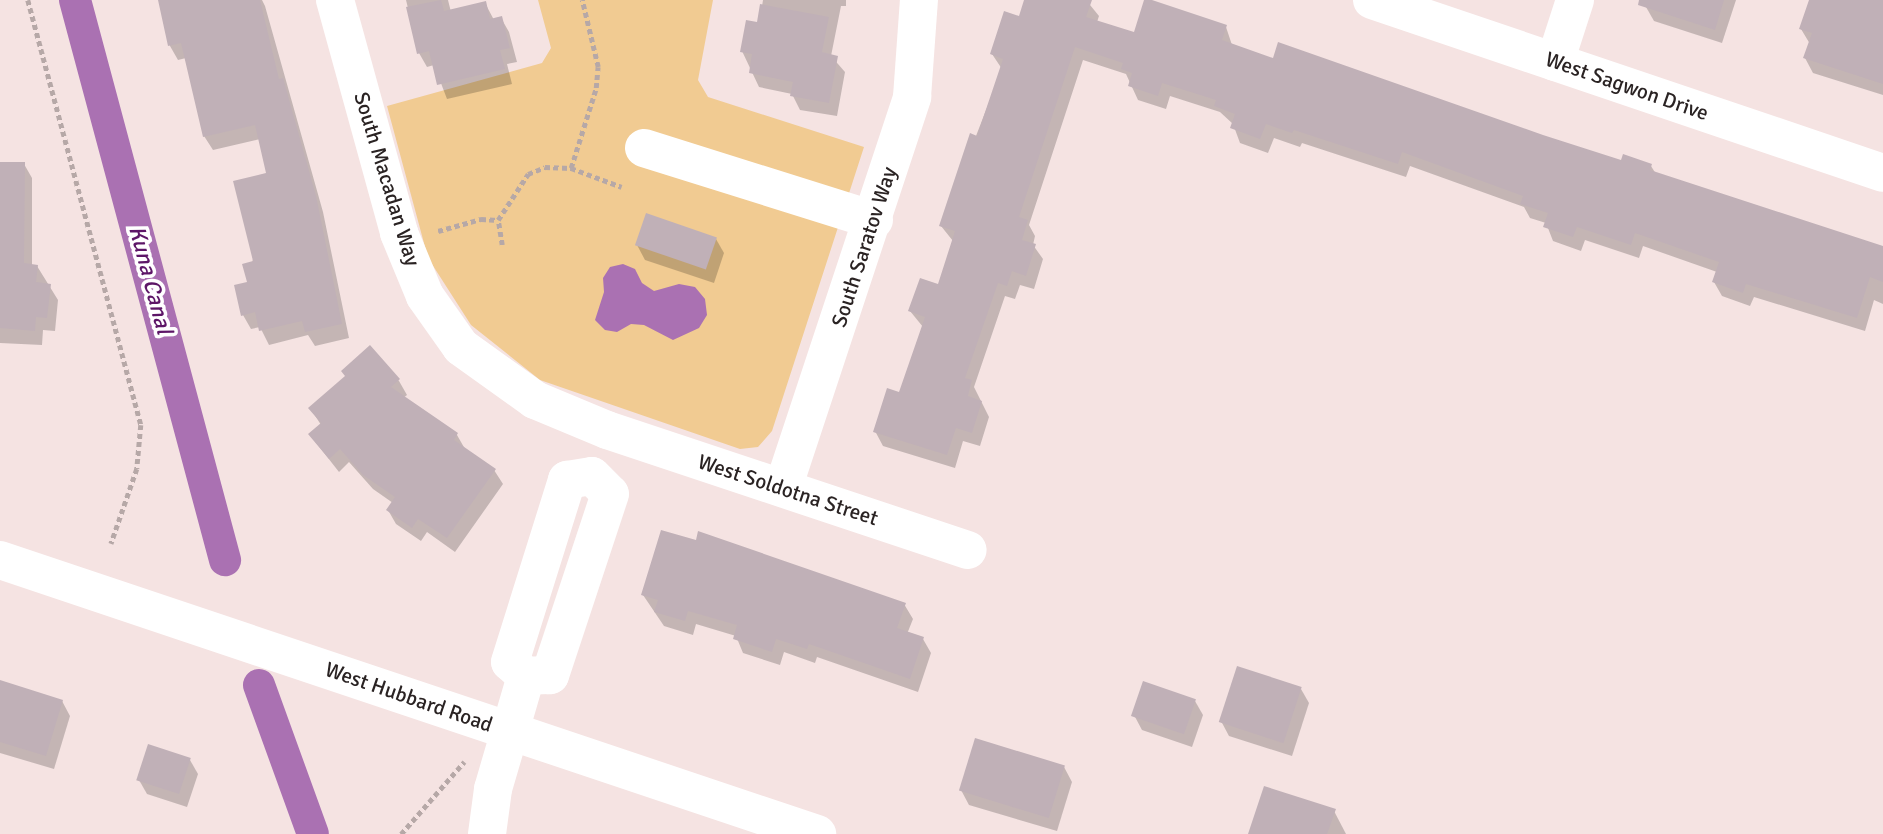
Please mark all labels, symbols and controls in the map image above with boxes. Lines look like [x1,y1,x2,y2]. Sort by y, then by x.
street label: West Sagwon Drive [1542,46,1712,126]
street label: South Macadan Way [349,89,425,269]
street label: South Saratov Way [826,164,902,330]
water label: Kuna Canal [122,223,178,337]
street label: West Soldotna Street [695,449,881,531]
street label: West Hubbard Road [322,657,496,737]

